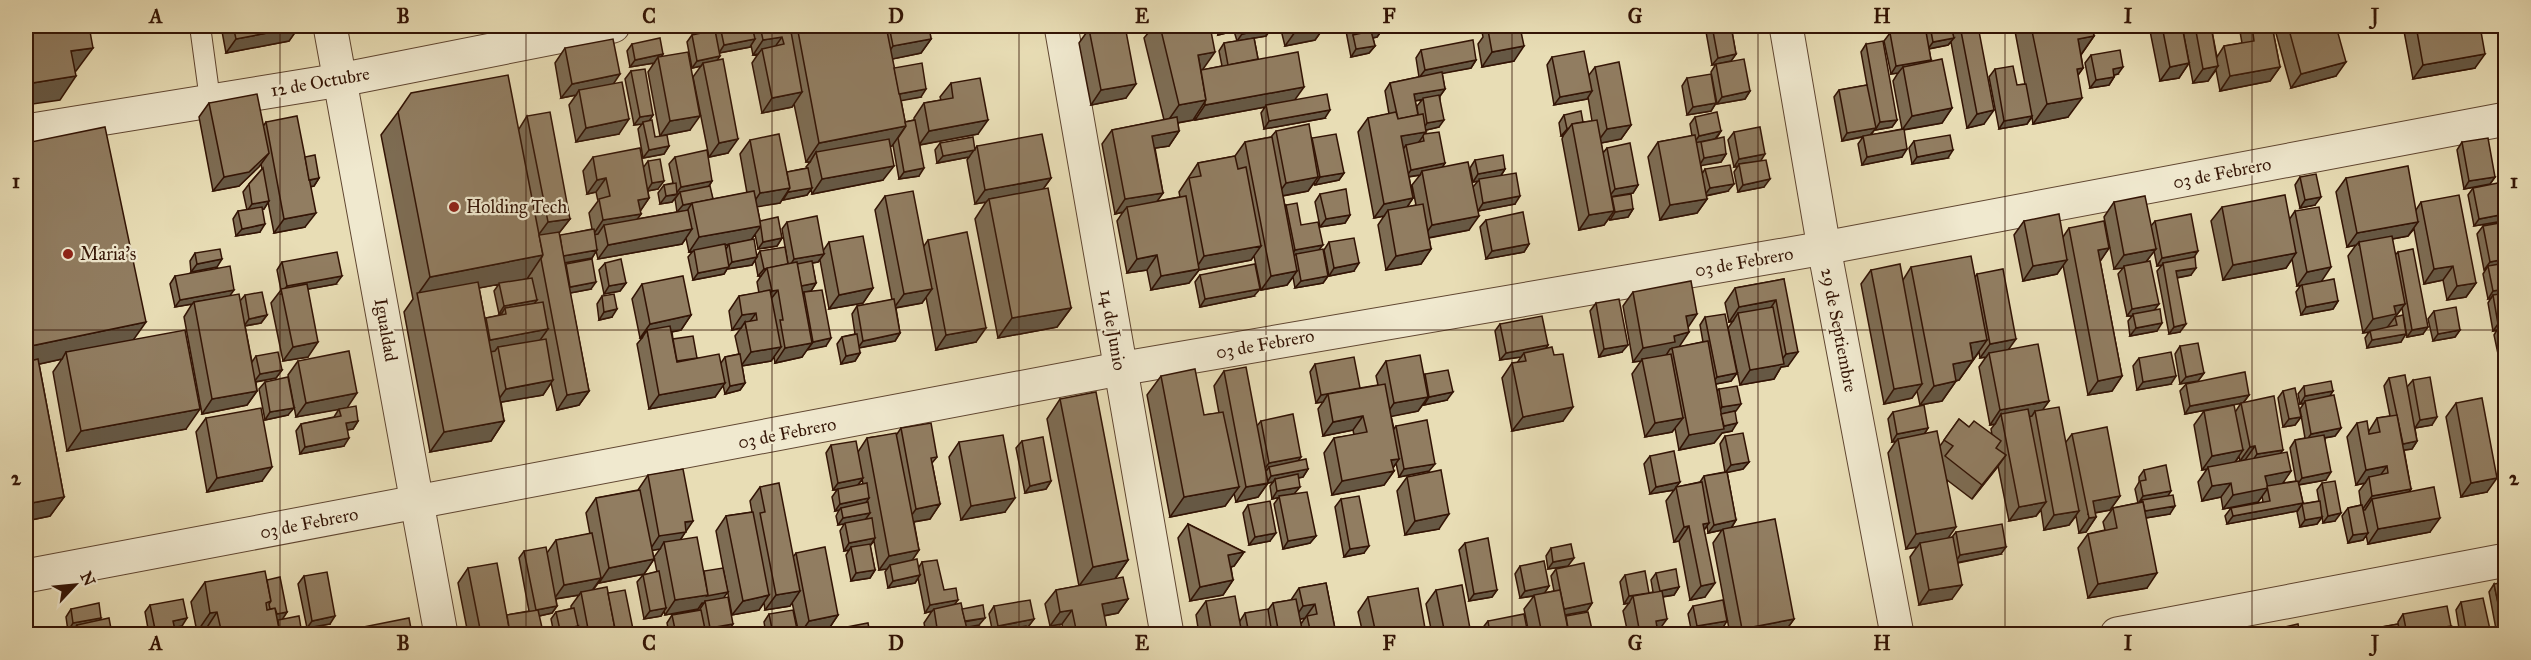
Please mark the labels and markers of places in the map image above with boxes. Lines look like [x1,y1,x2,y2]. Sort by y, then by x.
place label: Holding Tech [466,196,567,219]
marker: Holding Tech [447,200,461,214]
place label: Maria's [80,243,136,265]
marker: Maria's [61,247,75,261]

